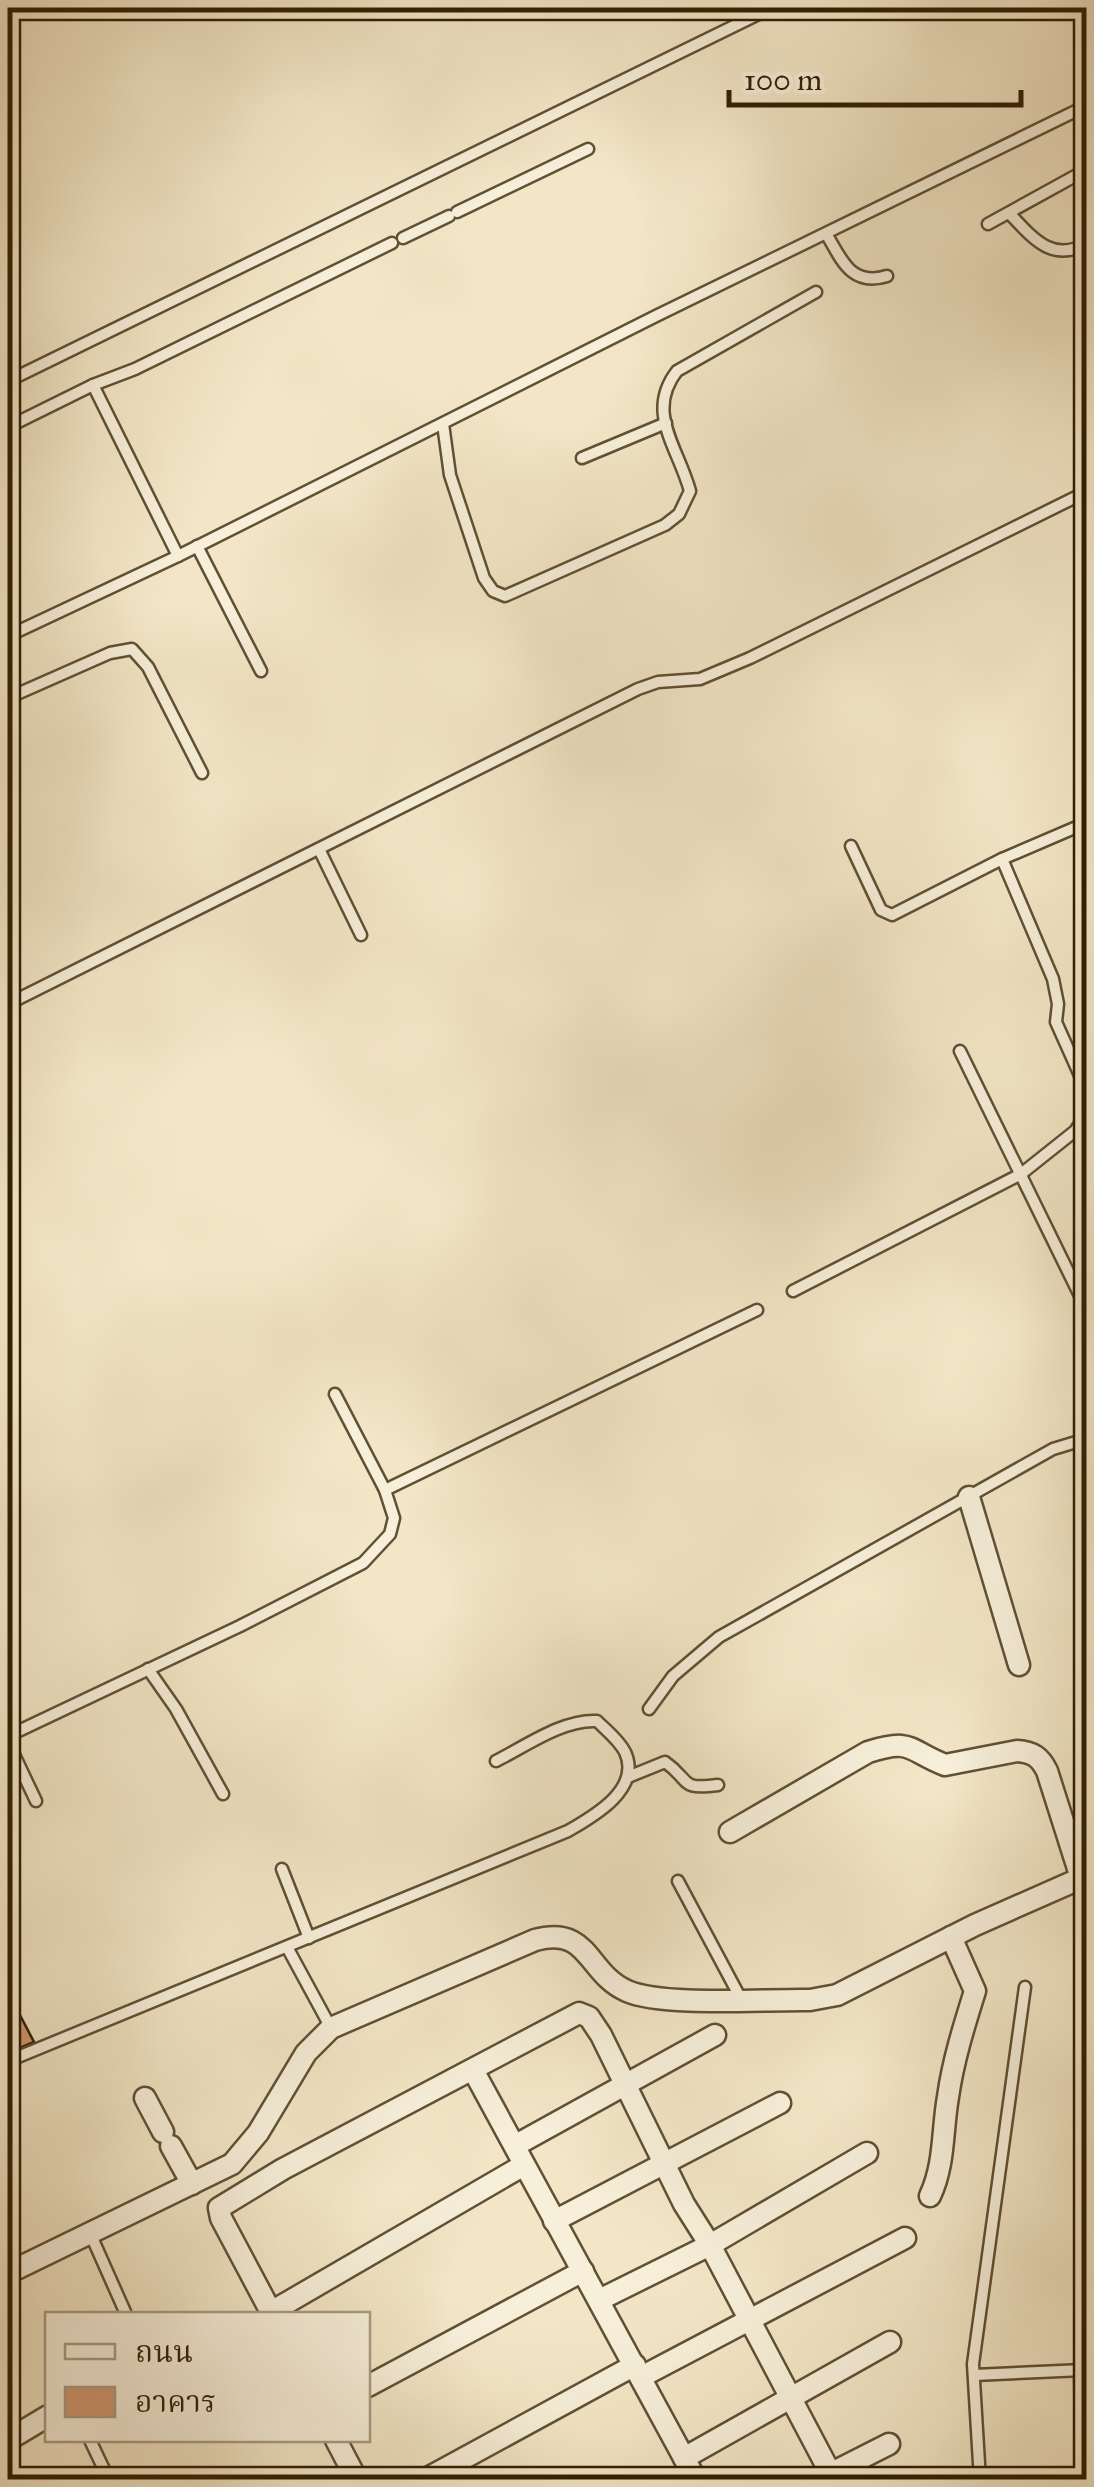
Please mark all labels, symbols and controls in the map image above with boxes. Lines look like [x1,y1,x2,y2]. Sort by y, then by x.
scale bar [729,45,1022,107]
text: 100 m [744,62,822,98]
legend [45,2312,370,2442]
text: ถนน [135,2334,193,2370]
text: อาคาร [135,2384,216,2420]

